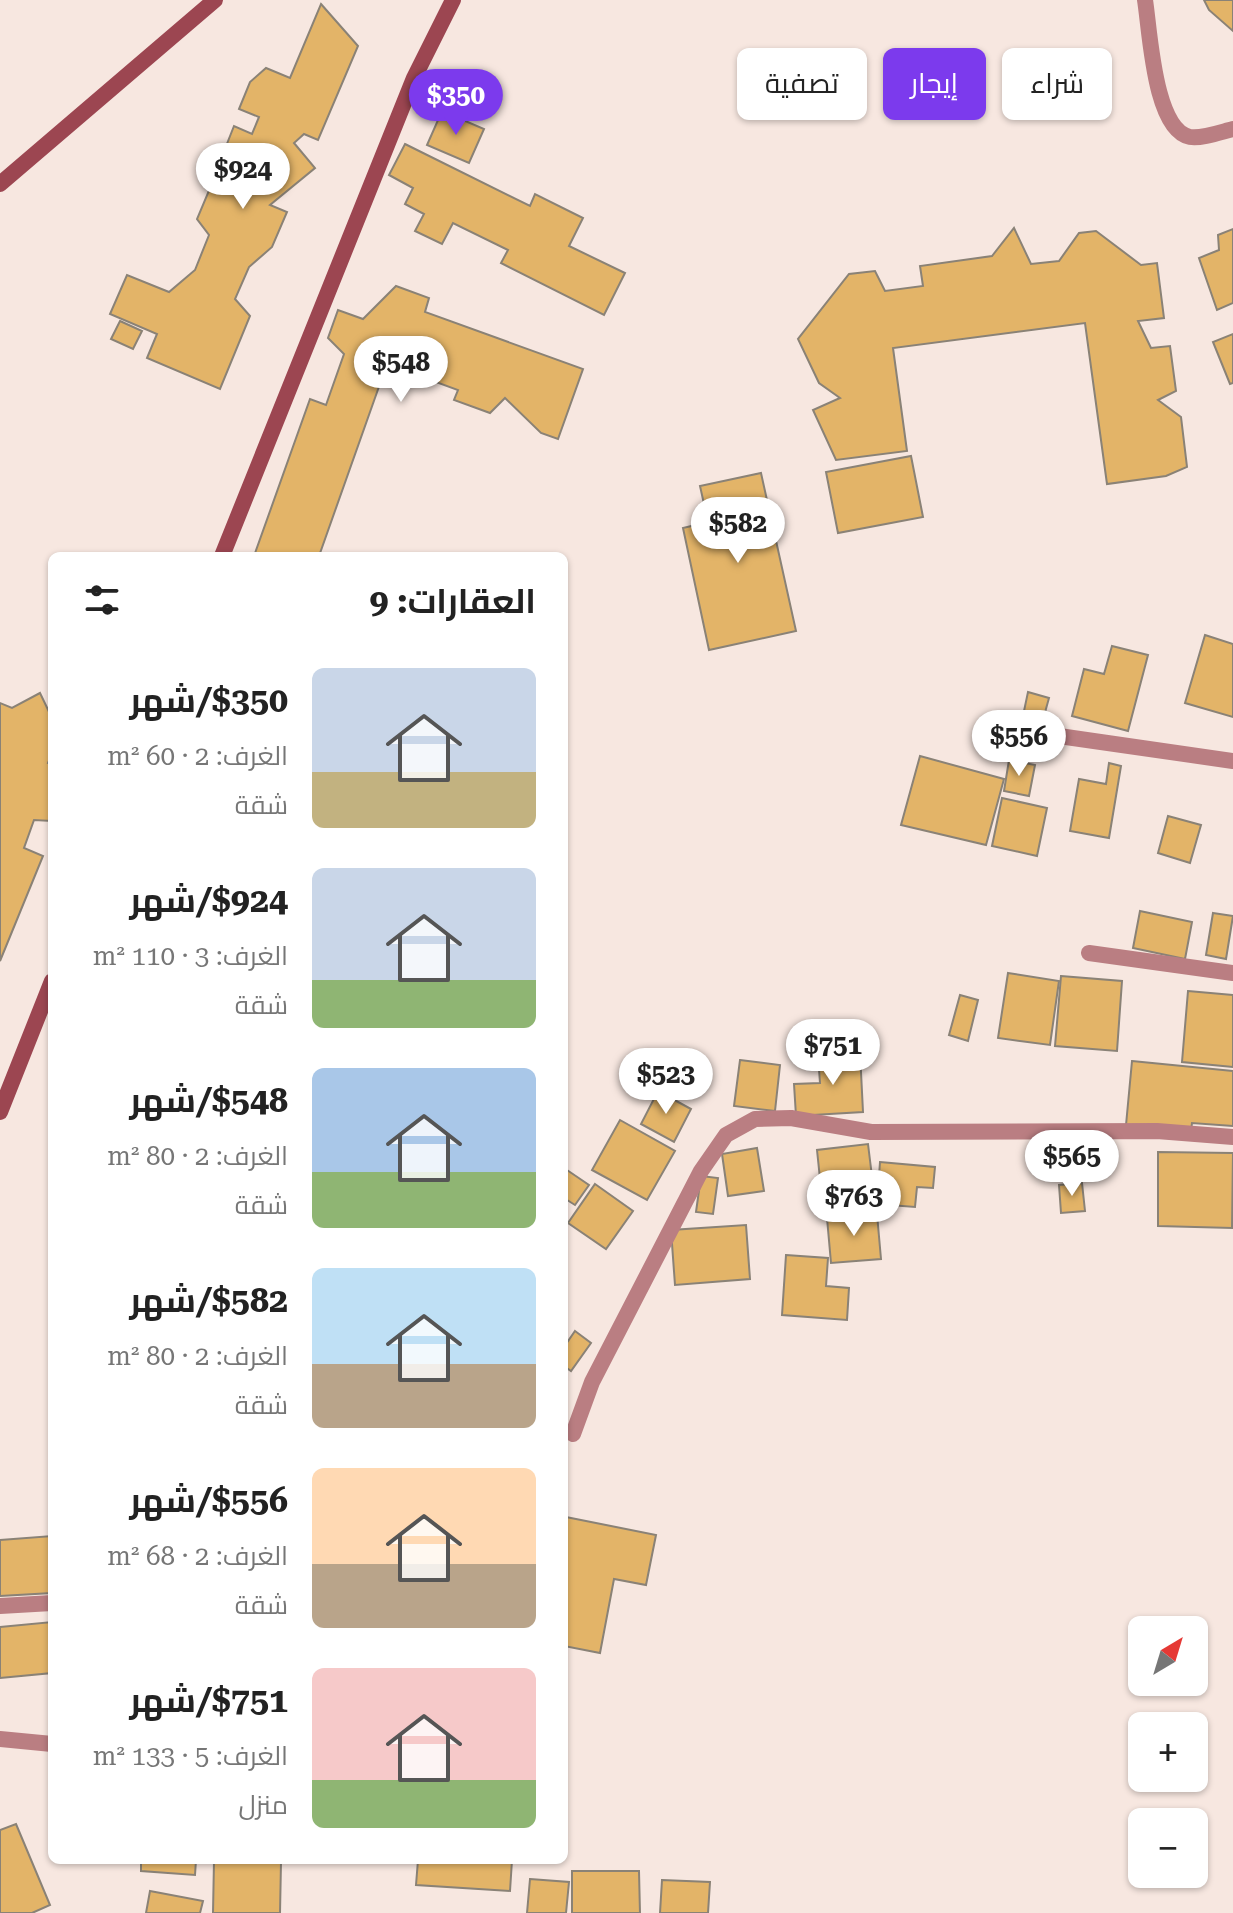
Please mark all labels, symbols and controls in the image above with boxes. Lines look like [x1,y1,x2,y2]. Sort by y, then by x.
chip: تصفية [737,48,867,120]
chip: إيجار [883,48,986,120]
chip: شراء [1002,48,1112,120]
pin: $350 [409,69,503,137]
text: $350 [427,80,485,110]
pin: $924 [196,143,290,211]
text: $924 [214,154,272,184]
pin: $548 [354,336,448,404]
text: $548 [372,347,430,377]
pin: $582 [691,497,785,565]
text: $582 [709,508,767,538]
icon: filters [80,578,124,622]
text: العقارات: 9 [369,581,536,621]
text: $350/شهر [129,680,288,720]
icon: home [376,700,472,796]
pin: $556 [972,710,1066,778]
text: $556 [990,721,1048,751]
text: الغرف: 2 · 60 m² [107,741,288,771]
text: شقة [235,790,288,820]
text: $924/شهر [129,880,288,920]
icon: home [376,900,472,996]
text: الغرف: 3 · 110 m² [93,941,288,971]
text: شقة [235,990,288,1020]
pin: $751 [786,1019,880,1087]
text: $751 [804,1030,862,1060]
pin: $523 [619,1048,713,1116]
text: $523 [637,1059,695,1089]
text: $548/شهر [129,1080,288,1120]
icon: home [376,1100,472,1196]
pin: $565 [1025,1130,1119,1198]
text: الغرف: 2 · 80 m² [107,1141,288,1171]
text: $565 [1043,1141,1101,1171]
pin: $763 [807,1170,901,1238]
text: $763 [825,1181,883,1211]
text: شقة [235,1190,288,1220]
text: $582/شهر [129,1280,288,1320]
icon: home [376,1300,472,1396]
text: الغرف: 2 · 80 m² [107,1341,288,1371]
text: شقة [235,1390,288,1420]
text: $556/شهر [129,1480,288,1520]
icon: home [376,1500,472,1596]
text: الغرف: 2 · 68 m² [107,1541,288,1571]
text: شقة [235,1590,288,1620]
north arrow [1128,1616,1208,1696]
map controls [1128,1616,1208,1888]
text: $751/شهر [129,1680,288,1720]
icon: home [376,1700,472,1796]
button: + [1128,1712,1208,1792]
text: الغرف: 5 · 133 m² [93,1741,288,1771]
text: منزل [239,1790,288,1820]
button: − [1128,1808,1208,1888]

